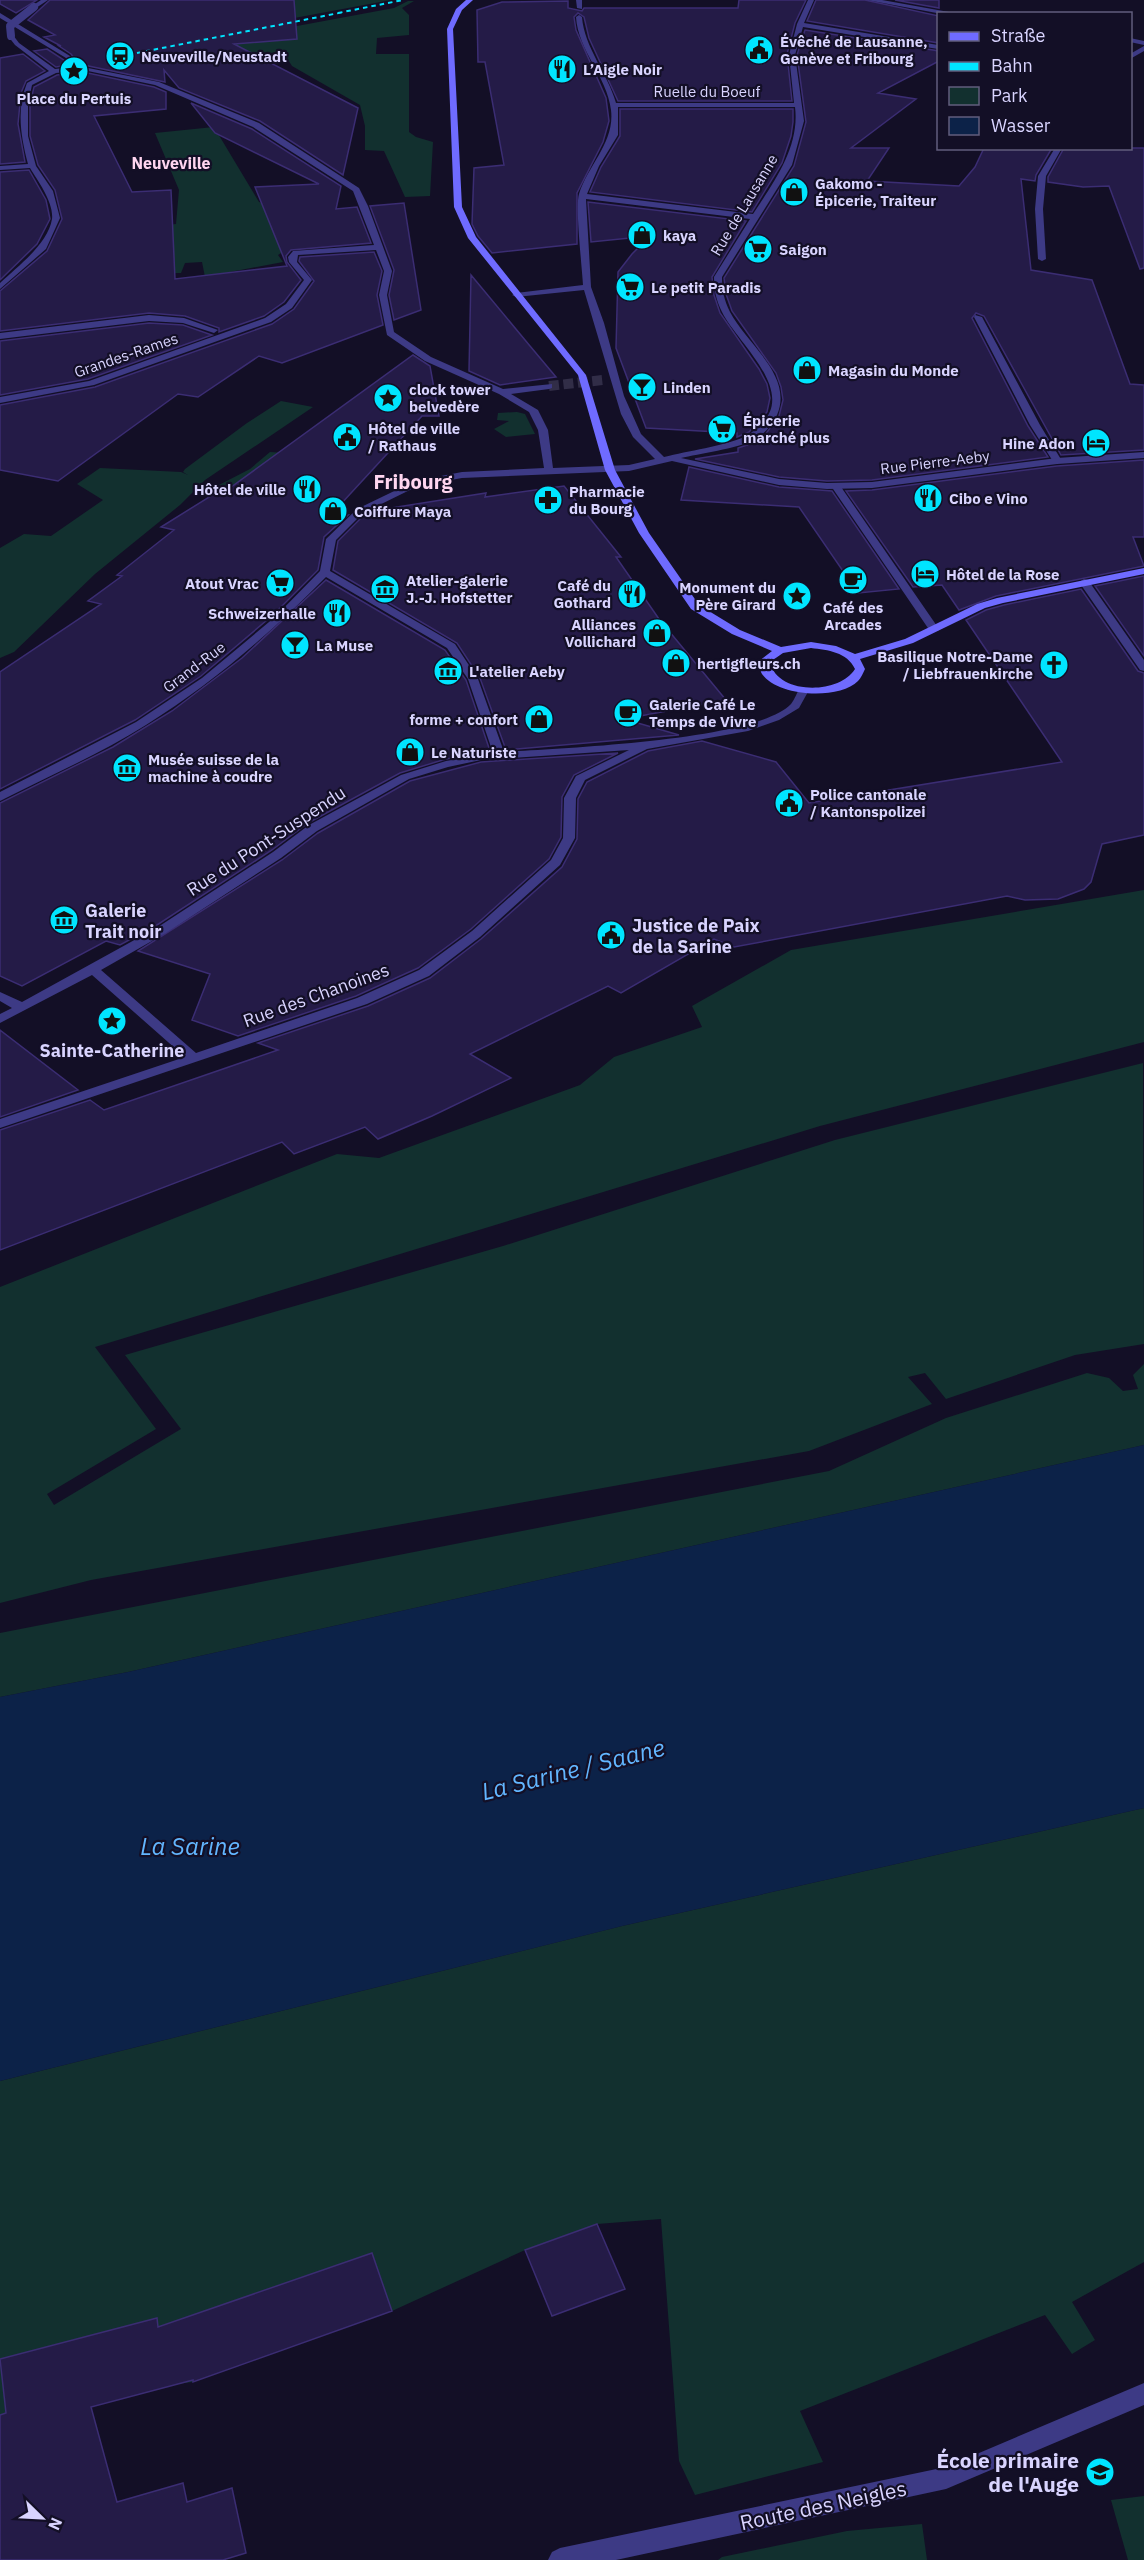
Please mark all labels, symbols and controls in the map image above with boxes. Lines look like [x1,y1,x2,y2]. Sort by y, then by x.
legend [937,12,1132,150]
text: Straße [991,24,1045,47]
place label: Évêché de Lausanne, Genève et Fribourg [780,32,928,68]
public building icon: Évêché de Lausanne, Genève et Fribourg [743,34,775,66]
station icon: Neuveville/Neustadt [104,40,136,72]
place label: Neuveville/Neustadt [141,47,287,66]
restaurant icon: L’Aigle Noir [546,53,578,85]
text: Bahn [991,54,1033,77]
place icon: Place du Pertuis [58,55,90,87]
place label: L’Aigle Noir [583,60,662,79]
street label: Ruelle du Boeuf [654,82,761,101]
text: Park [991,84,1028,107]
place label: Place du Pertuis [17,89,132,108]
text: Wasser [991,114,1051,137]
street label: Rue de Lausanne [706,151,782,259]
district label: Neuveville [131,153,211,173]
place label: Gakomo - Épicerie, Traiteur [815,174,936,210]
shop icon: Gakomo - Épicerie, Traiteur [778,176,810,208]
shop icon: kaya [626,219,658,251]
place label: kaya [663,226,697,245]
supermarket icon: Saigon [742,233,774,265]
place label: Saigon [779,240,827,259]
supermarket icon: Le petit Paradis [614,271,646,303]
place label: Le petit Paradis [651,278,762,297]
street label: Grandes-Rames [72,328,180,382]
shop icon: Magasin du Monde [791,354,823,386]
place label: Magasin du Monde [828,361,959,380]
bar icon: Linden [626,371,658,403]
place label: Linden [663,378,711,397]
place label: clock tower belvedère [409,380,491,416]
place icon: clock tower belvedère [372,382,404,414]
place label: Épicerie marché plus [743,411,830,447]
supermarket icon: Épicerie marché plus [706,413,738,445]
place label: Hôtel de ville / Rathaus [368,419,460,455]
public building icon: Hôtel de ville / Rathaus [331,421,363,453]
hotel icon: Hine Adon [1080,427,1112,459]
place label: Hine Adon [1002,434,1075,453]
street label: Rue Pierre-Aeby [879,446,991,478]
district label: Fribourg [373,468,454,495]
restaurant icon: Hôtel de ville [291,473,323,505]
place label: Hôtel de ville [194,480,286,499]
place label: Pharmacie du Bourg [569,482,645,518]
restaurant icon: Cibo e Vino [912,482,944,514]
pharmacy icon: Pharmacie du Bourg [532,484,564,516]
place label: Cibo e Vino [949,489,1028,508]
shop icon: Coiffure Maya [317,495,349,527]
place label: Coiffure Maya [354,502,452,521]
hotel icon: Hôtel de la Rose [909,558,941,590]
cafe icon: Café des Arcades [837,564,869,596]
place label: Hôtel de la Rose [946,565,1059,584]
supermarket icon: Atout Vrac [264,567,296,599]
place label: Atelier-galerie J.-J. Hofstetter [406,571,513,607]
museum icon: Atelier-galerie J.-J. Hofstetter [369,573,401,605]
place label: Atout Vrac [185,574,259,593]
place label: Café du Gothard [554,576,611,612]
restaurant icon: Café du Gothard [616,578,648,610]
place label: Monument du Père Girard [679,578,776,614]
place icon: Monument du Père Girard [781,580,813,612]
restaurant icon: Schweizerhalle [321,597,353,629]
place label: Café des Arcades [823,598,884,634]
place label: Schweizerhalle [208,604,316,623]
place label: Alliances Vollichard [565,615,636,651]
shop icon: Alliances Vollichard [641,617,673,649]
bar icon: La Muse [279,629,311,661]
place label: La Muse [316,636,373,655]
street label: Grand-Rue [159,637,229,697]
shop icon: hertigfleurs.ch [660,647,692,679]
place label: Basilique Notre-Dame / Liebfrauenkirche [877,647,1033,683]
church icon: Basilique Notre-Dame / Liebfrauenkirche [1038,649,1070,681]
place label: hertigfleurs.ch [697,654,801,673]
museum icon: L'atelier Aeby [432,655,464,687]
place label: L'atelier Aeby [469,662,565,681]
place label: Galerie Café Le Temps de Vivre [649,695,756,731]
cafe icon: Galerie Café Le Temps de Vivre [612,697,644,729]
shop icon: forme + confort [523,703,555,735]
place label: forme + confort [409,710,518,729]
shop icon: Le Naturiste [394,736,426,768]
place label: Le Naturiste [431,743,517,762]
place label: Musée suisse de la machine à coudre [148,750,280,786]
museum icon: Musée suisse de la machine à coudre [111,752,143,784]
street label: Rue du Pont-Suspendu [182,781,350,901]
place label: Police cantonale / Kantonspolizei [810,785,926,821]
public building icon: Police cantonale / Kantonspolizei [773,787,805,819]
place label: Galerie Trait noir [85,899,162,943]
museum icon: Galerie Trait noir [48,904,80,936]
place label: Justice de Paix de la Sarine [632,914,760,958]
public building icon: Justice de Paix de la Sarine [595,919,627,951]
street label: Rue des Chanoines [240,958,392,1032]
place icon: Sainte-Catherine [96,1005,128,1037]
place label: Sainte-Catherine [40,1039,184,1062]
water label: La Sarine / Saane [478,1731,668,1807]
water label: La Sarine [140,1830,240,1862]
place label: École primaire de l'Auge [937,2446,1079,2498]
school or university icon: École primaire de l'Auge [1084,2456,1116,2488]
street label: Route des Neigles [737,2474,909,2536]
north arrow [12,2488,72,2548]
text: N [44,2515,67,2533]

